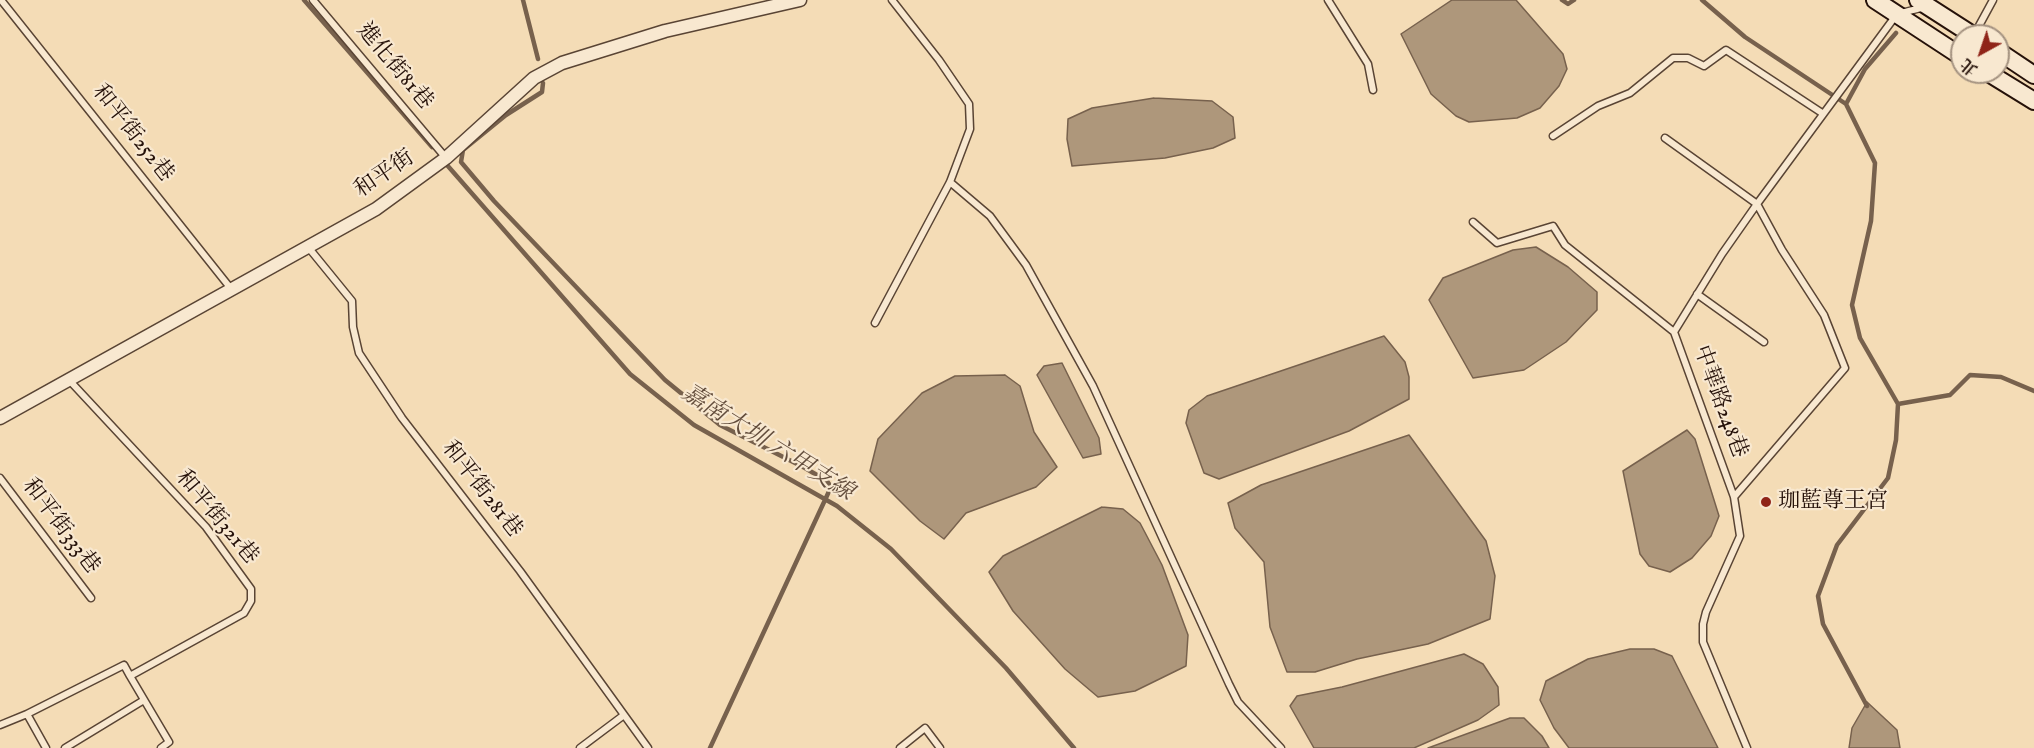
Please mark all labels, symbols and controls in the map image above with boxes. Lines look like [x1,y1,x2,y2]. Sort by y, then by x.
street label: 進化街81巷 [350,18,438,116]
north arrow [1950,24,2010,84]
text: 北 [1957,53,1982,79]
street label: 和平街252巷 [86,80,178,188]
street label: 和平街 [350,146,420,204]
street label: 中華路248巷 [1686,342,1752,462]
water label: 嘉南大圳 六甲支線 [676,380,858,508]
street label: 和平街281巷 [435,437,527,543]
street label: 和平街321巷 [169,466,263,570]
street label: 和平街333巷 [16,474,104,580]
place label: 珈藍尊王宮 [1778,489,1888,515]
marker: 珈藍尊王宮 [1759,495,1773,509]

